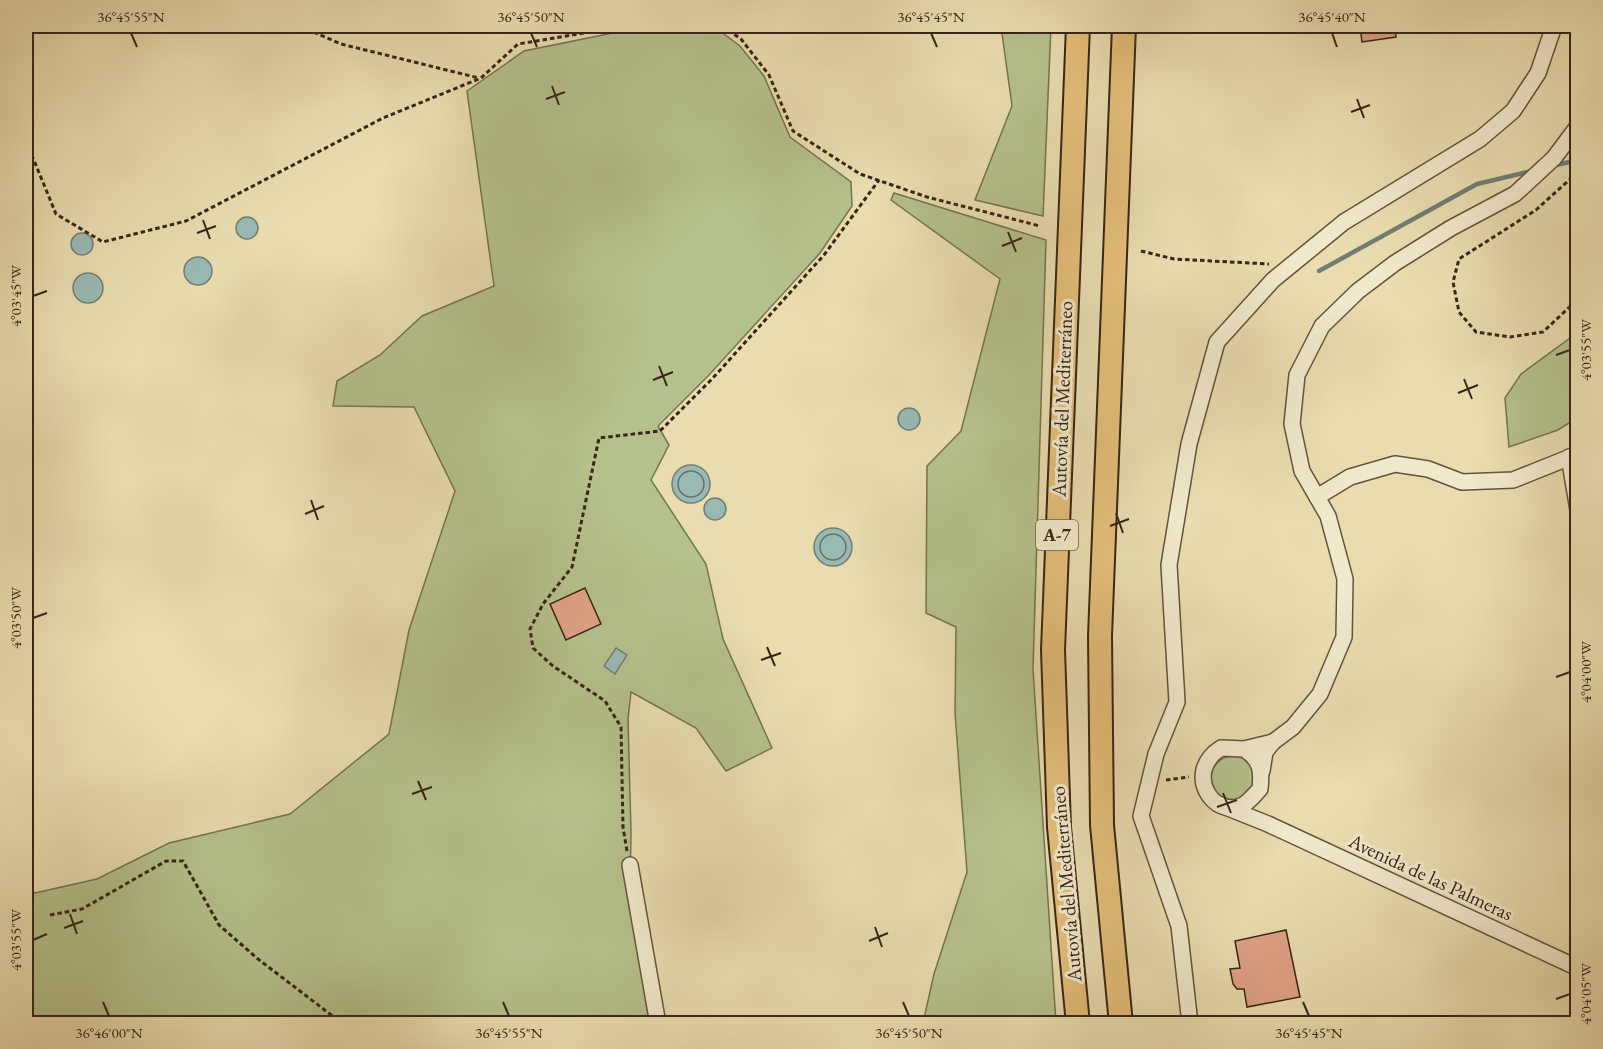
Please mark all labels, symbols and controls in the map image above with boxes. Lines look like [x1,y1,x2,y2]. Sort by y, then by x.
text: 36°45'55"N [97,7,165,26]
text: 36°45'50"N [497,7,565,26]
text: 36°45'45"N [897,7,965,26]
text: 36°45'40"N [1298,7,1366,26]
text: 4°03'45"W [6,265,25,327]
street label: Autovía del Mediterráneo [1046,300,1078,499]
text: 4°03'55"W [1576,319,1595,381]
road number: A-7 [1036,520,1078,550]
text: 4°03'50"W [6,587,25,649]
text: 4°04'00"W [1576,641,1595,703]
street label: Autovía del Mediterráneo [1044,785,1088,984]
street label: Avenida de las Palmeras [1344,827,1517,927]
text: 4°03'55"W [6,909,25,971]
text: 4°04'05"W [1576,963,1595,1025]
text: 36°46'00"N [75,1023,143,1042]
text: 36°45'55"N [475,1023,543,1042]
text: 36°45'50"N [875,1023,943,1042]
text: 36°45'45"N [1275,1023,1343,1042]

